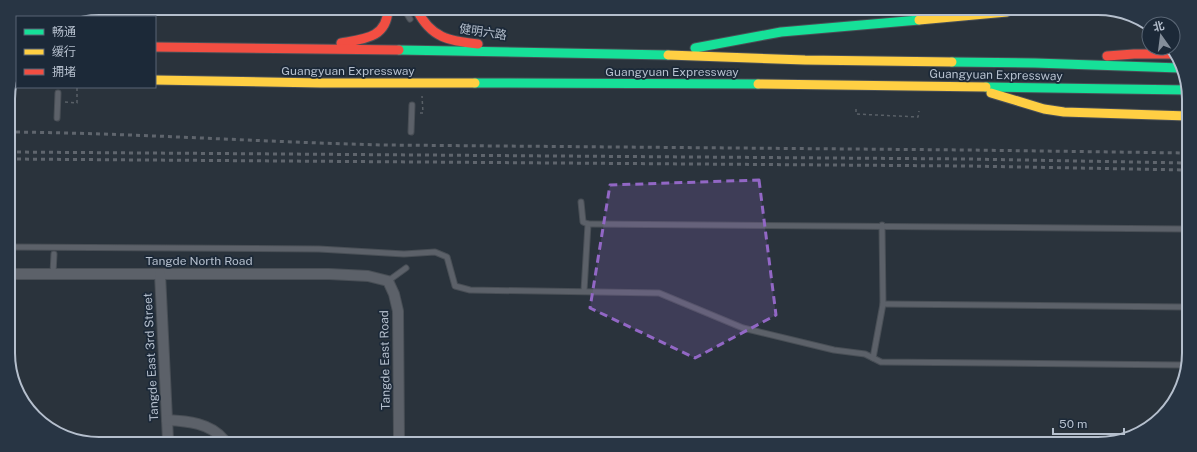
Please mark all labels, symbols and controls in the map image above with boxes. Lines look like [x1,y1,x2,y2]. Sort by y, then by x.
legend [16,16,156,88]
north arrow [1141,16,1181,56]
text: 北 [1152,19,1165,33]
street label: 健明六路 [458,22,508,42]
text: 畅通 [52,25,76,39]
text: 缓行 [52,45,76,59]
street label: Guangyuan Expressway [281,64,415,78]
text: 拥堵 [52,65,76,79]
street label: Guangyuan Expressway [605,65,739,79]
street label: Guangyuan Expressway [929,67,1063,83]
street label: Tangde North Road [145,254,253,268]
street label: Tangde East 3rd Street [141,292,161,422]
street label: Tangde East Road [377,310,393,410]
scale bar [1053,410,1124,436]
text: 50 m [1059,417,1087,431]

